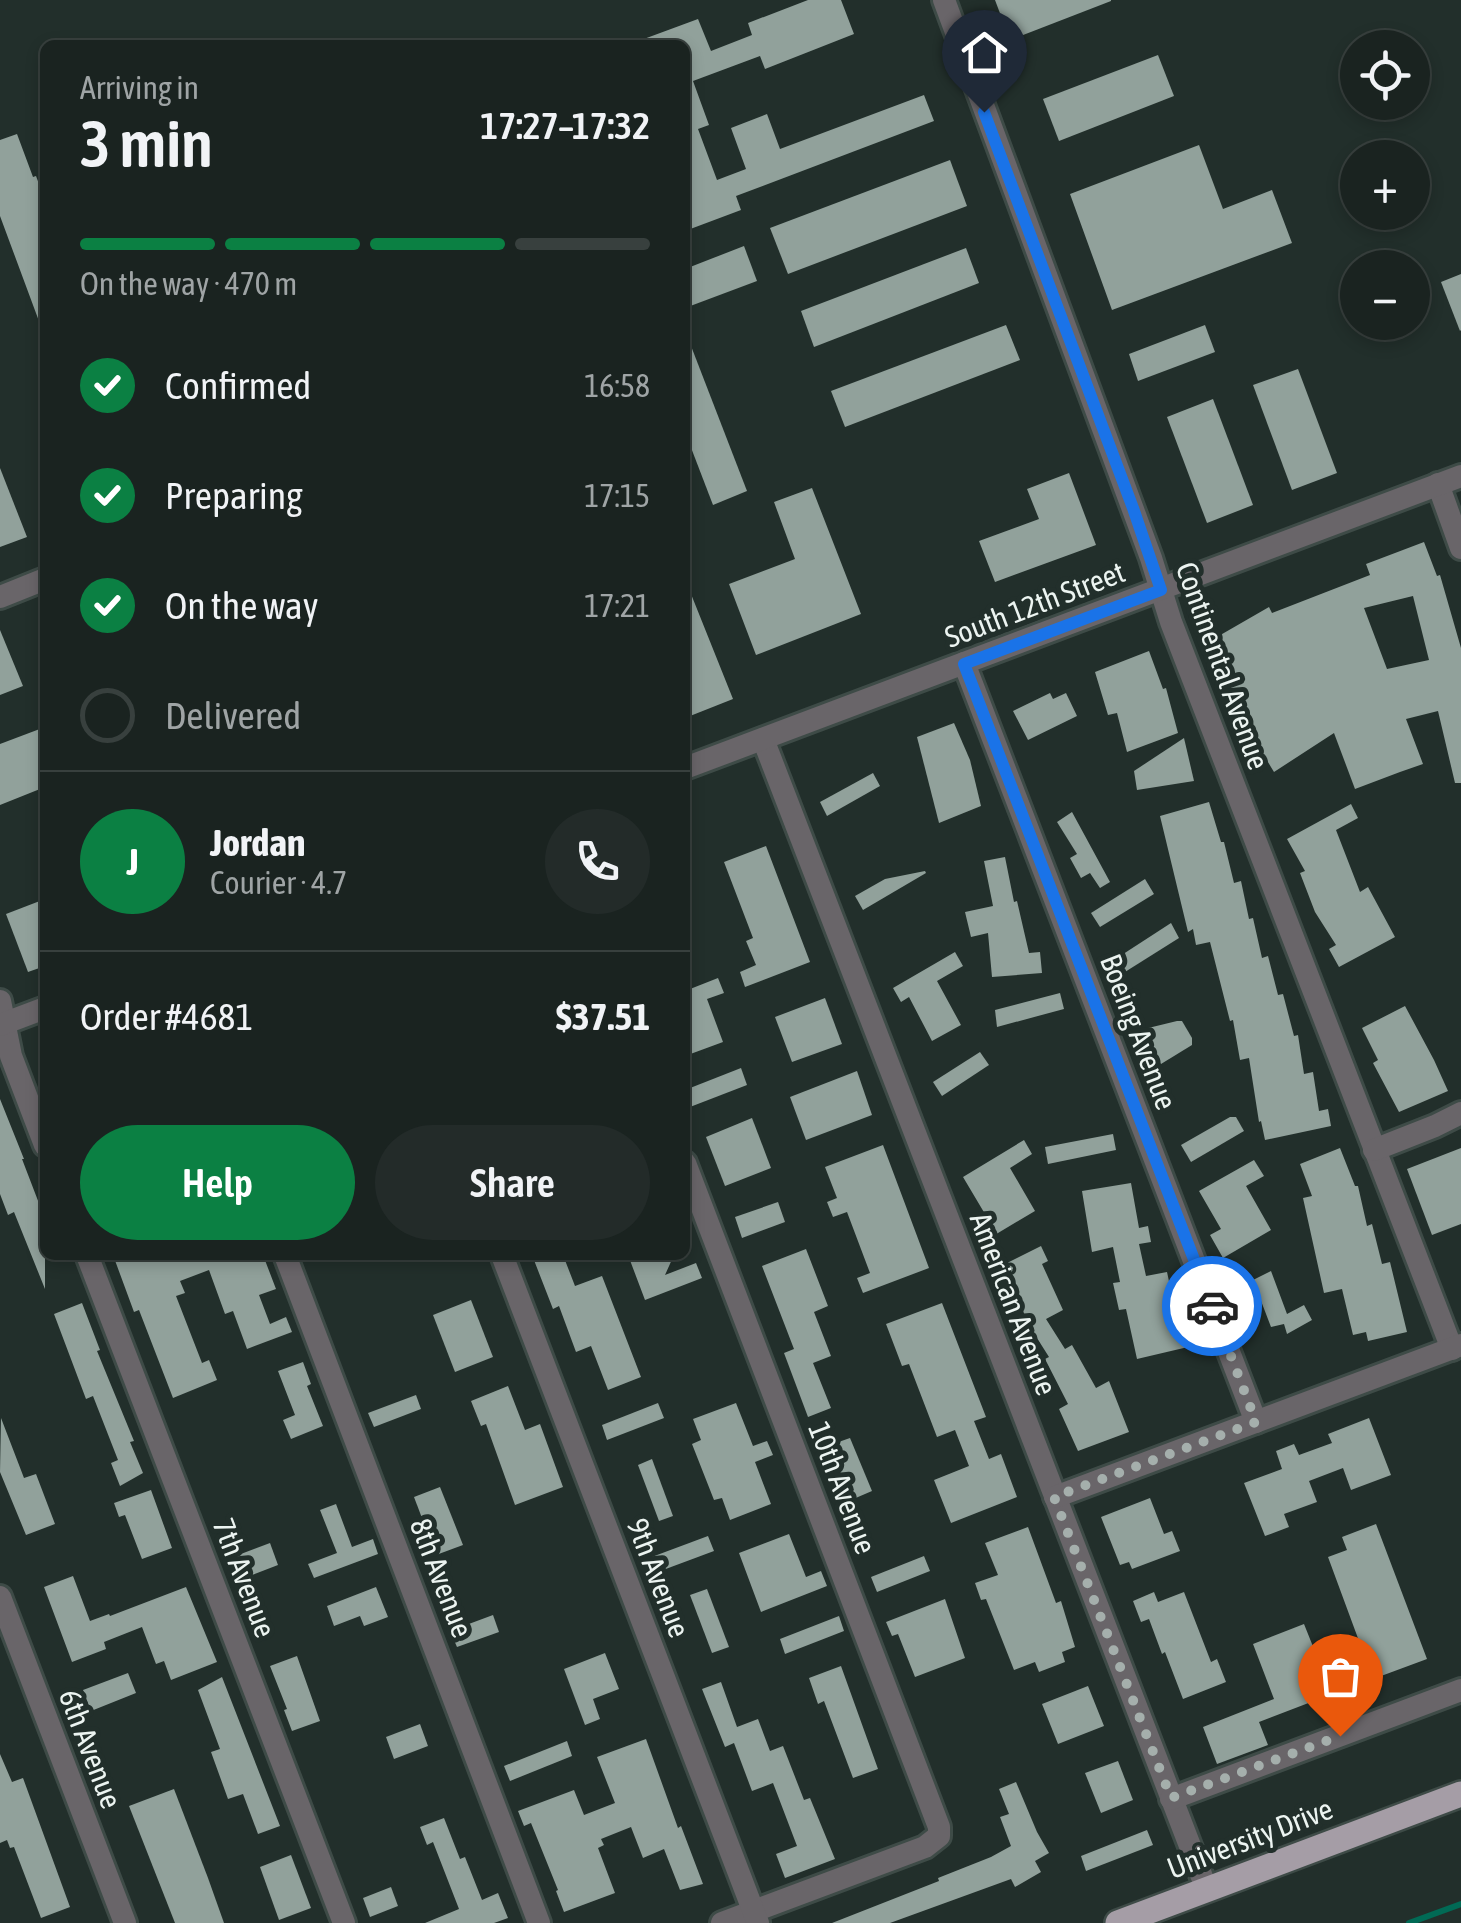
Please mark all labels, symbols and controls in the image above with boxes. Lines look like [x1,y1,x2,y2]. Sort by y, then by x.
pin [942,10,1027,113]
icon: home [957,25,1012,80]
map controls [1340,30,1430,340]
button: locate [1340,30,1430,120]
text: Arriving in [80,69,199,106]
text: 17:27–17:32 [480,104,650,147]
text: 3 min [80,106,213,181]
button: + [1340,140,1430,230]
button: − [1340,250,1430,340]
text: On the way · 470 m [80,265,297,302]
icon: check [80,358,135,413]
text: Confirmed [165,364,311,407]
text: 16:58 [584,367,650,404]
icon: check [80,468,135,523]
text: Preparing [165,474,303,517]
text: 17:15 [584,477,650,514]
street label: South 12th Street [940,554,1129,654]
street label: Continental Avenue [1170,557,1276,774]
icon: check [80,578,135,633]
text: On the way [165,584,318,627]
text: 17:21 [584,587,650,624]
text: Delivered [165,694,301,737]
button: phone [545,809,650,914]
text: Jordan [210,821,305,864]
text: J [126,840,139,883]
text: Courier · 4.7 [210,864,347,901]
street label: Boeing Avenue [1094,949,1184,1114]
text: Order #4681 [80,995,253,1038]
text: $37.51 [556,995,650,1038]
button: Help [80,1125,355,1240]
button: Share [375,1125,650,1240]
street label: American Avenue [964,1208,1064,1400]
courier [1162,1256,1262,1356]
icon: car [1185,1279,1240,1334]
street label: 10th Avenue [802,1417,884,1558]
street label: 7th Avenue [207,1513,283,1642]
street label: 8th Avenue [404,1513,480,1642]
street label: 9th Avenue [621,1513,697,1642]
pin [1298,1634,1383,1737]
icon: bag [1313,1649,1368,1704]
street label: 6th Avenue [53,1684,129,1813]
street label: University Drive [1162,1791,1337,1885]

